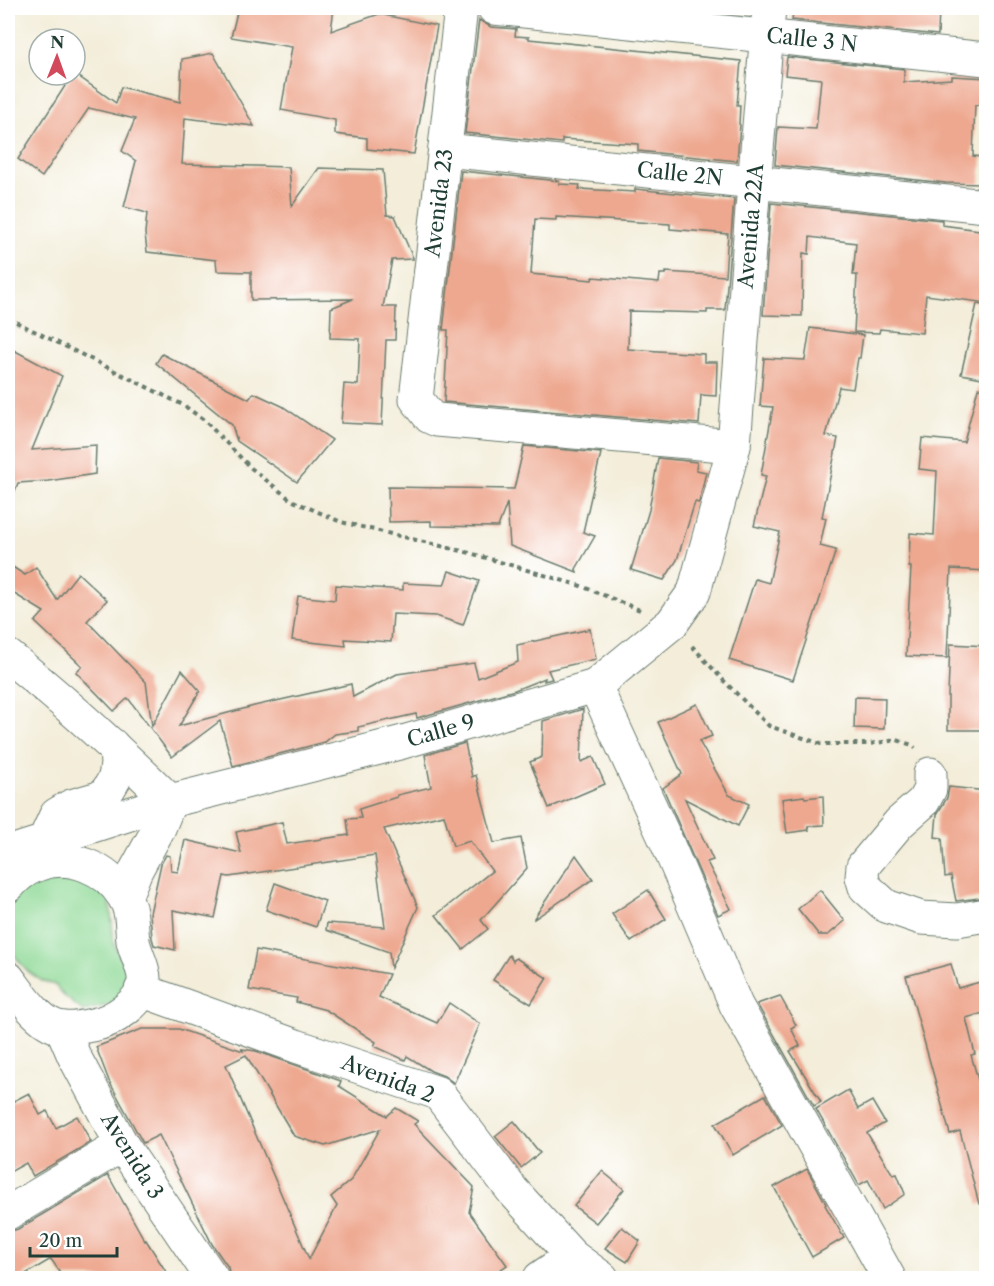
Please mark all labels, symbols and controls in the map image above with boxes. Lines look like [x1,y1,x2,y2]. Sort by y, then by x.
street label: Calle 3 N [765,22,859,57]
north arrow [27,27,87,87]
text: N [50,32,64,52]
street label: Avenida 23 [419,147,458,260]
street label: Calle 2N [636,157,724,190]
street label: Avenida 22A [733,162,768,290]
street label: Calle 9 [404,709,478,752]
street label: Avenida 2 [337,1049,438,1108]
street label: Avenida 3 [96,1107,169,1204]
scale bar [30,1220,117,1258]
text: 20 m [39,1230,83,1252]

